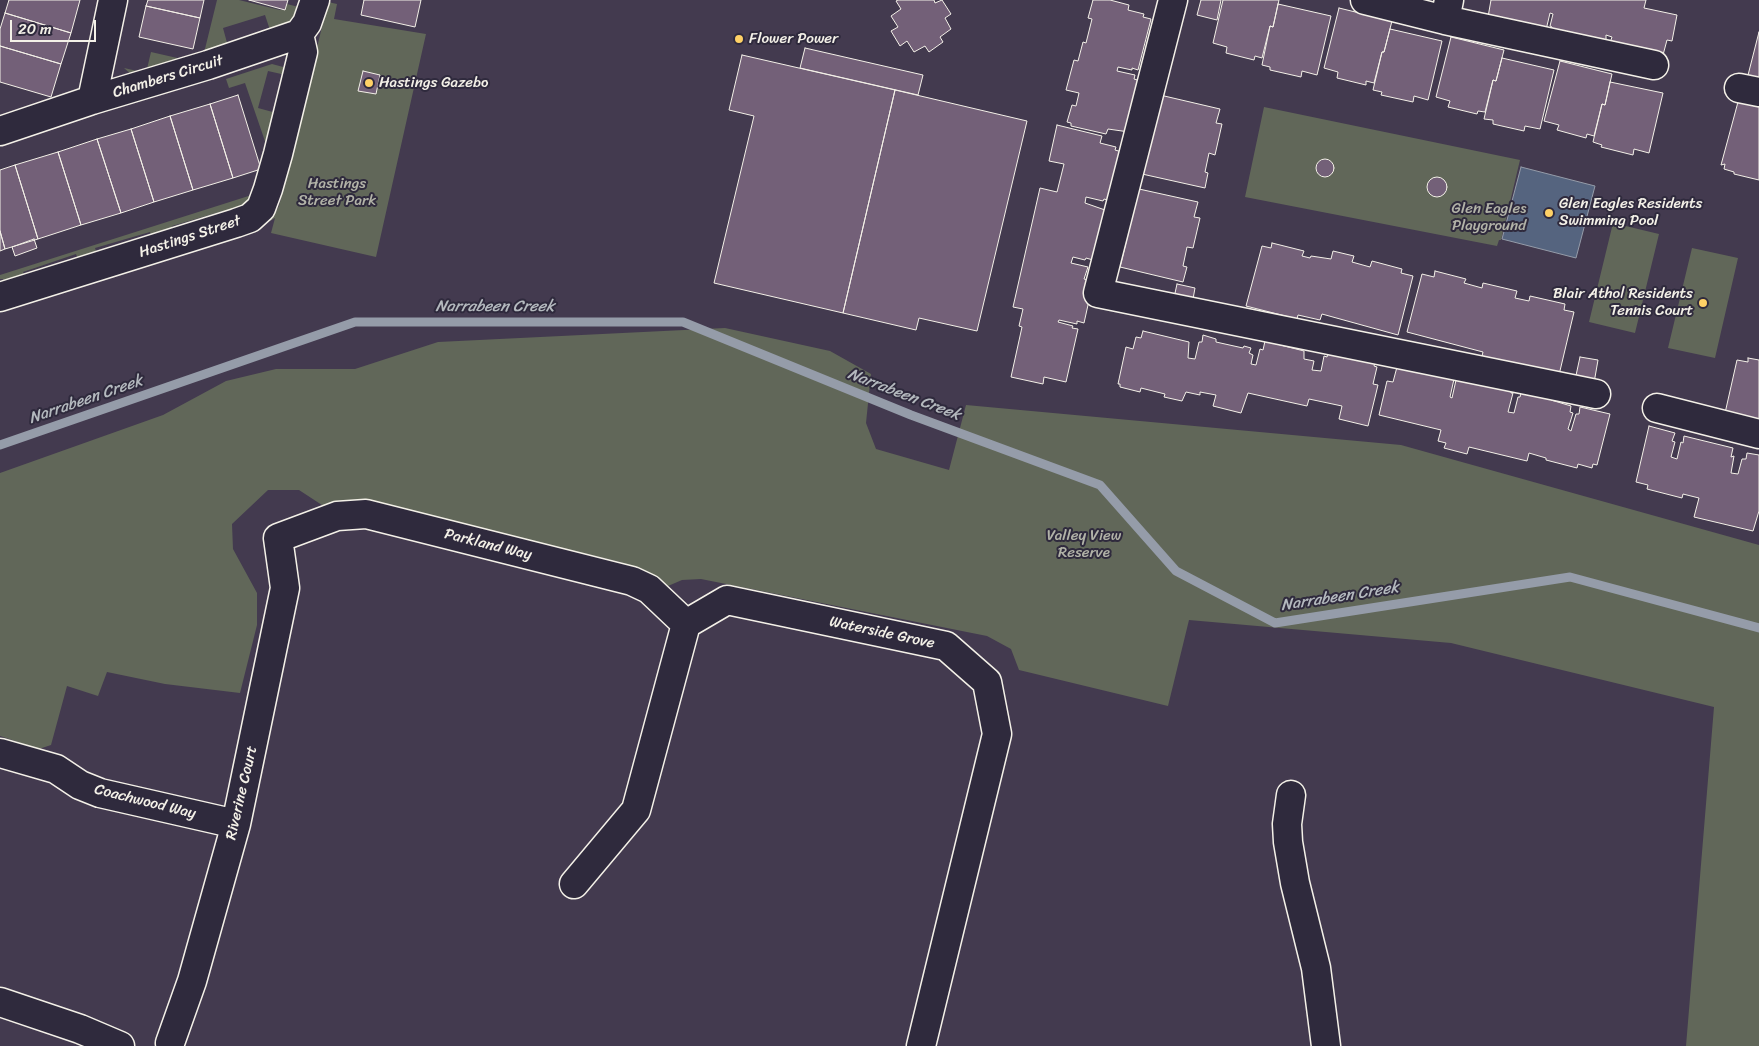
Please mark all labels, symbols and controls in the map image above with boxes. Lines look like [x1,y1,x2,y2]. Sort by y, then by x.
scale bar [12,10,99,42]
text: 20 m [18,16,52,42]
place label: Flower Power [749,30,838,48]
marker: Flower Power [733,33,745,45]
street label: Chambers Circuit [111,52,225,102]
place label: Hastings Gazebo [379,74,488,92]
marker: Hastings Gazebo [363,77,375,89]
park label: Hastings Street Park [298,175,376,210]
place label: Glen Eagles Residents Swimming Pool [1559,195,1702,230]
park label: Glen Eagles Playground [1452,200,1526,235]
marker: Glen Eagles Residents Swimming Pool [1543,207,1555,219]
street label: Hastings Street [137,212,243,262]
place label: Blair Athol Residents Tennis Court [1553,285,1693,320]
water label: Narrabeen Creek [435,297,555,317]
marker: Blair Athol Residents Tennis Court [1697,297,1709,309]
water label: Narrabeen Creek [845,365,963,425]
water label: Narrabeen Creek [27,372,145,428]
street label: Parkland Way [442,525,534,565]
park label: Valley View Reserve [1047,527,1121,562]
water label: Narrabeen Creek [1280,578,1400,616]
street label: Waterside Grove [828,613,936,653]
street label: Riverine Court [222,744,262,842]
street label: Coachwood Way [92,781,198,823]

